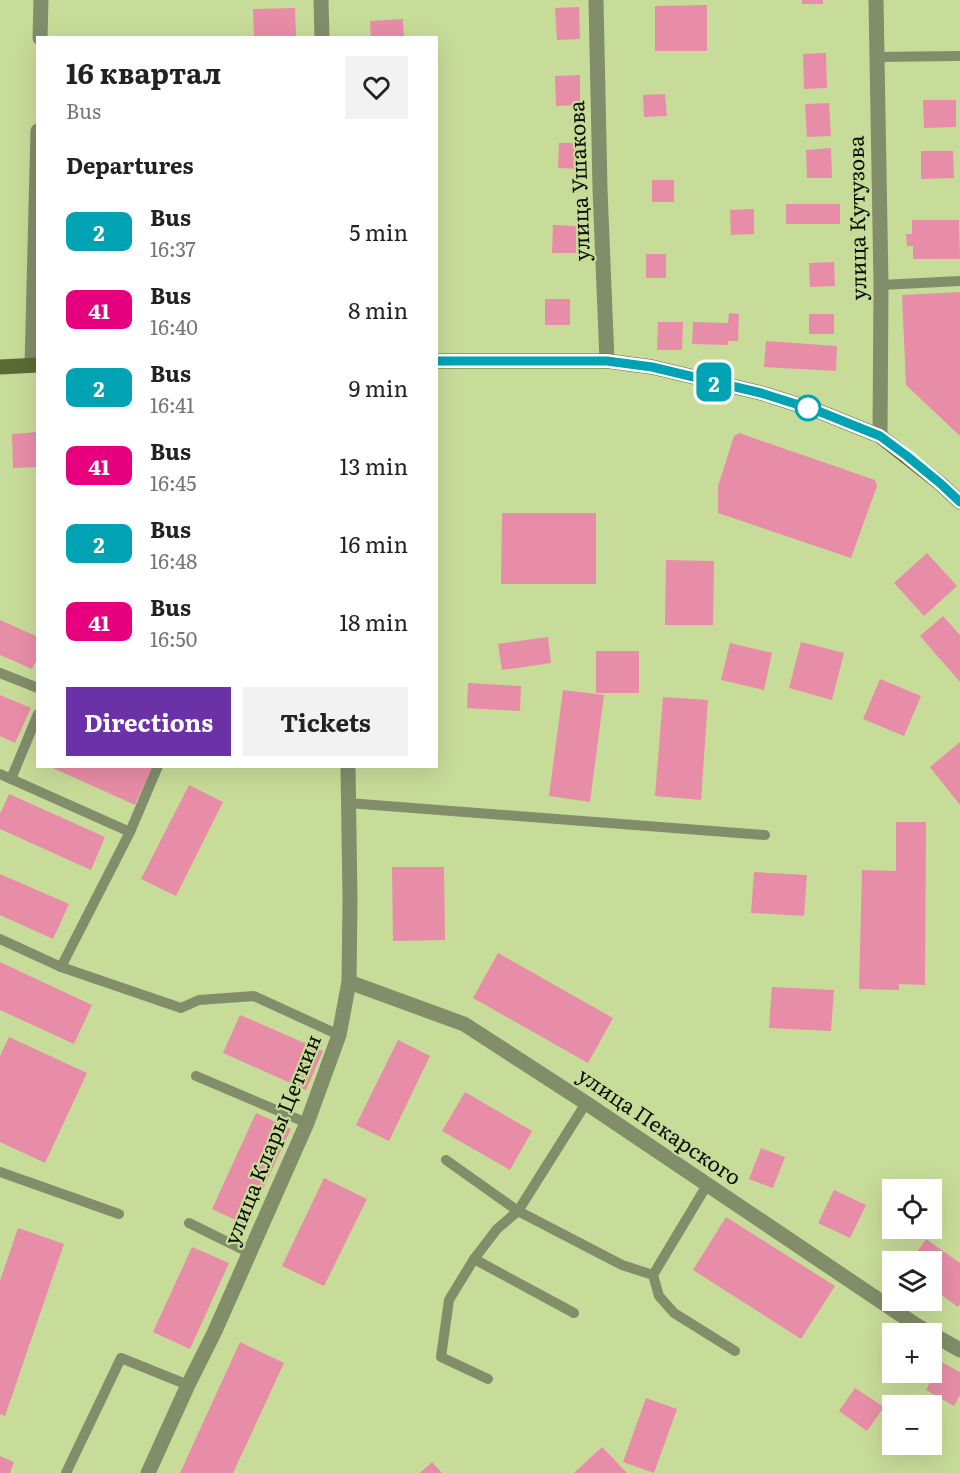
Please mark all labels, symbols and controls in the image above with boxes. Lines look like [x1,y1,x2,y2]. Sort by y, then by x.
text: 16 квартал [66,51,221,93]
button: heart [345,56,408,119]
text: Bus [66,95,101,125]
street label: улица Ушакова [559,100,596,262]
street label: улица Кутузова [839,135,872,301]
text: Departures [66,148,193,181]
text: Bus [150,200,191,233]
text: 5 min [349,215,408,248]
text: 2 [93,216,105,247]
text: 16:37 [150,233,196,263]
text: Bus [150,278,191,311]
text: 8 min [348,293,408,326]
text: 41 [88,294,110,325]
text: 16:40 [150,311,198,341]
text: Bus [150,356,191,389]
line badge: 2 [694,362,734,401]
text: 2 [708,367,720,398]
text: 9 min [349,371,408,404]
text: 2 [93,372,105,403]
text: 16:41 [150,389,194,419]
unlabelled marker [795,395,821,421]
text: Bus [150,434,191,467]
text: 13 min [339,449,408,482]
text: 41 [88,450,110,481]
text: 16:45 [150,467,196,497]
text: Bus [150,512,191,545]
text: 16 min [340,527,408,560]
text: 2 [93,528,105,559]
text: 16:48 [150,545,197,575]
text: Bus [150,590,191,623]
text: 18 min [339,605,408,638]
text: 41 [88,606,110,637]
text: 16:50 [150,623,197,653]
button: Directions [66,687,231,756]
button: Tickets [243,687,408,756]
street label: улица Клары Цеткин [214,1029,327,1249]
street label: улица Пекарского [572,1058,749,1191]
map controls [882,1179,942,1455]
button: locate [882,1179,942,1239]
button: layers [882,1251,942,1311]
button: + [882,1323,942,1383]
button: − [882,1395,942,1455]

